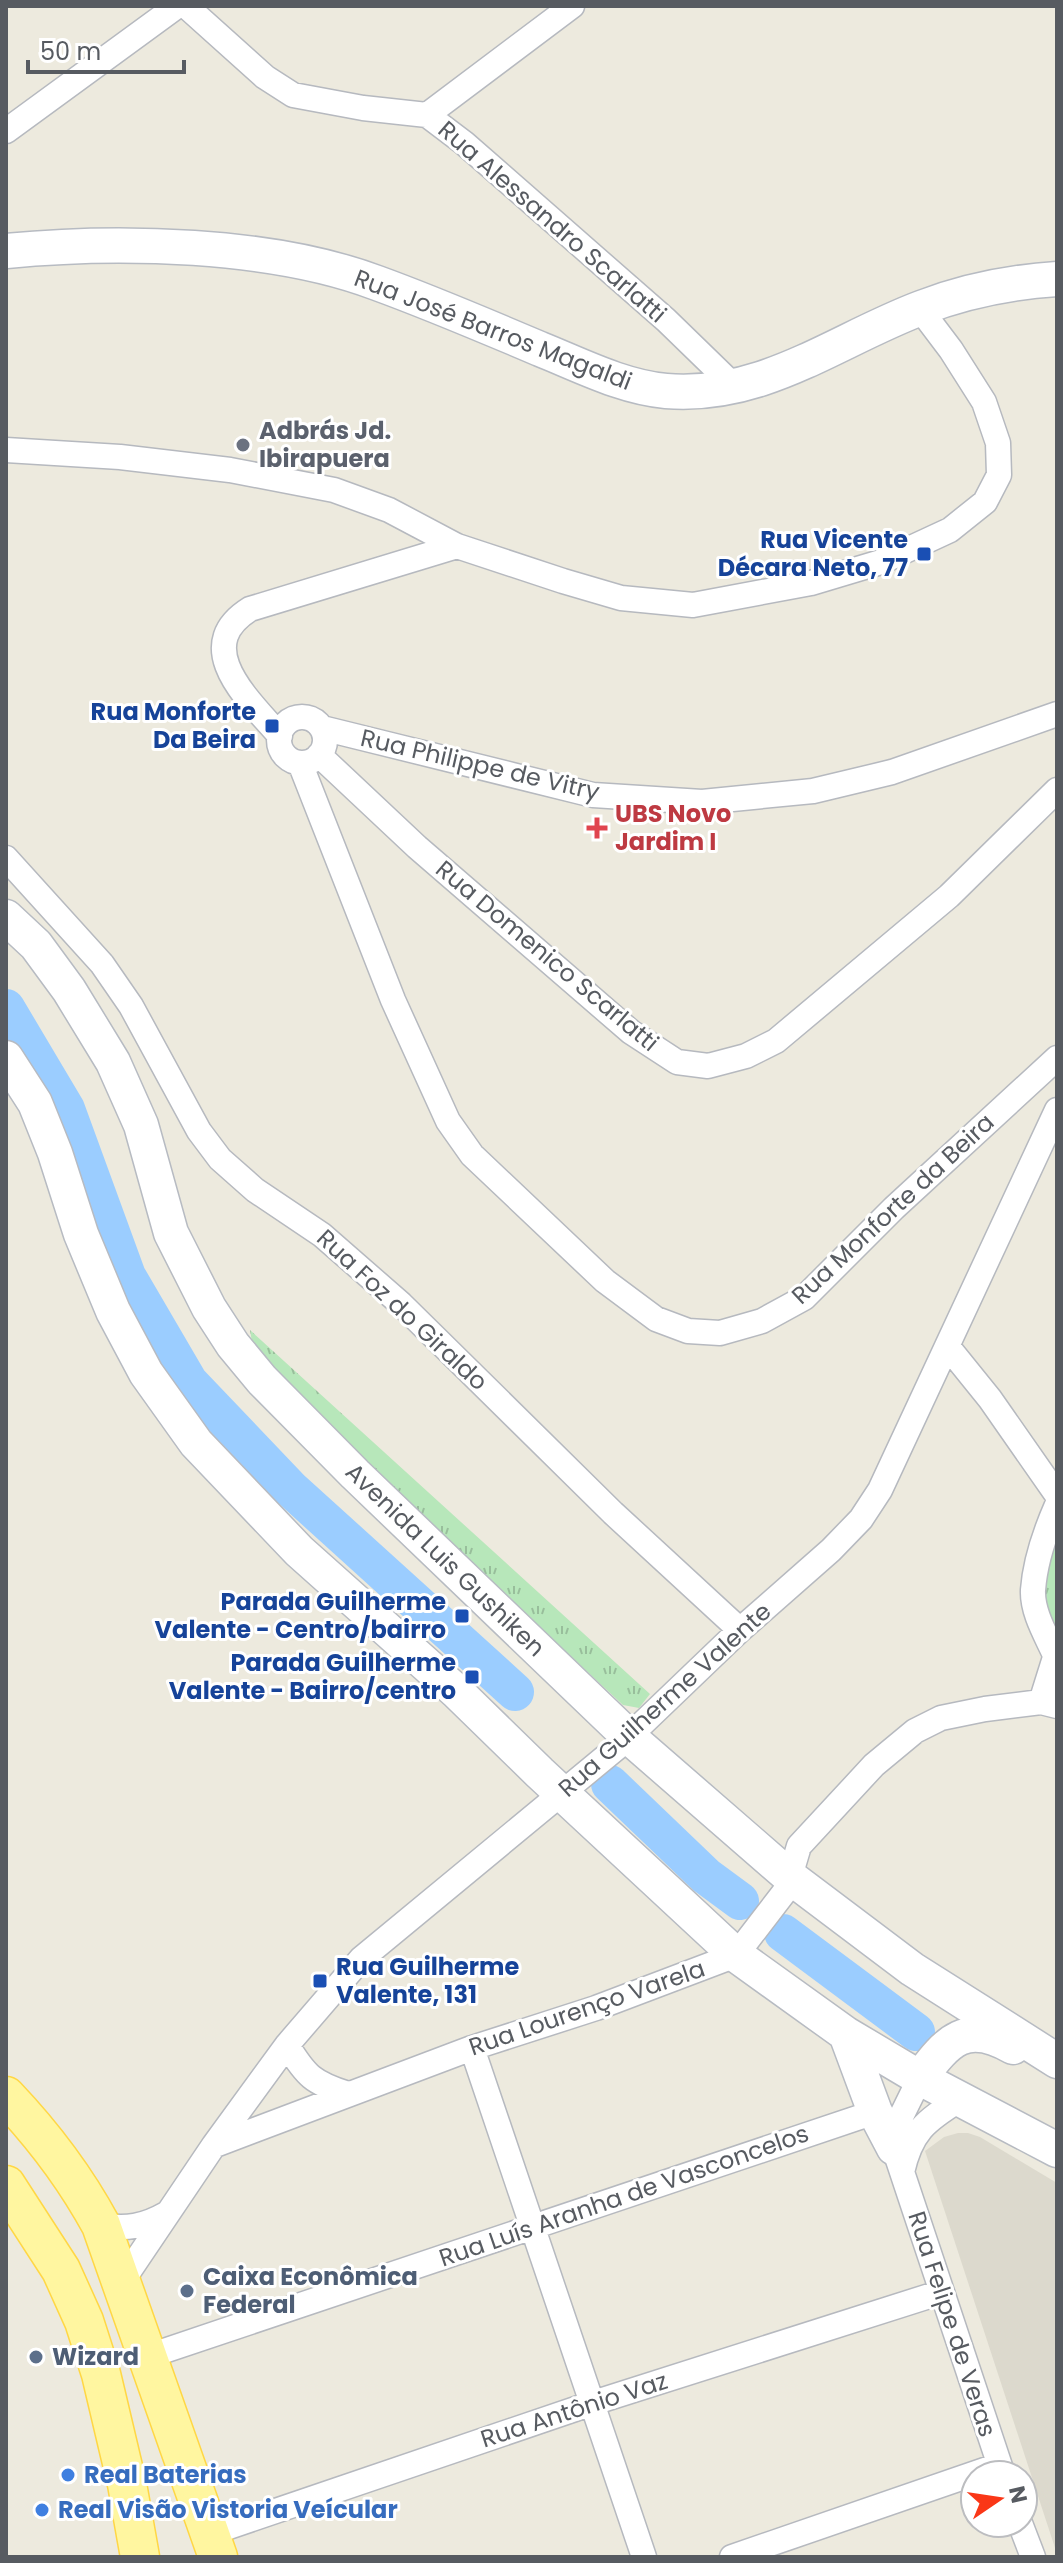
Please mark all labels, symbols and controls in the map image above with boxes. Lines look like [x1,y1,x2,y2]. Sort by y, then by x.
scale bar [28,24,184,74]
text: 50 m [40,35,101,68]
street label: Rua Alessandro Scarlatti [431,113,674,330]
street label: Rua José Barros Magaldi [350,261,637,398]
place label: Adbrás Jd. Ibirapuera [259,414,391,475]
marker: Adbrás Jd. Ibirapuera [234,436,252,454]
place label: Rua Vicente Décara Neto, 77 [718,523,908,584]
marker: Rua Vicente Décara Neto, 77 [915,545,933,563]
place label: Rua Monforte Da Beira [91,695,256,756]
marker: Rua Monforte Da Beira [263,717,281,735]
street label: Rua Philippe de Vitry [357,721,603,808]
place label: UBS Novo Jardim I [615,797,731,858]
marker: UBS Novo Jardim I [586,817,608,839]
street label: Rua Domenico Scarlatti [429,853,666,1059]
street label: Rua Monforte da Beira [784,1106,1001,1311]
street label: Rua Foz do Giraldo [310,1222,495,1398]
street label: Avenida Luis Gushiken [338,1456,552,1664]
place label: Parada Guilherme Valente - Centro/bairro [155,1585,446,1646]
street label: Rua Guilherme Valente [551,1595,778,1804]
marker: Parada Guilherme Valente - Centro/bairro [453,1607,471,1625]
place label: Parada Guilherme Valente - Bairro/centro [169,1646,456,1707]
marker: Parada Guilherme Valente - Bairro/centro [463,1668,481,1686]
place label: Rua Guilherme Valente, 131 [336,1950,519,2011]
street label: Rua Lourenço Varela [464,1952,709,2063]
marker: Rua Guilherme Valente, 131 [311,1972,329,1990]
street label: Rua Luís Aranha de Vasconcelos [435,2117,813,2274]
street label: Rua Felipe de Veras [900,2207,1005,2441]
place label: Caixa Econômica Federal [203,2260,418,2321]
marker: Caixa Econômica Federal [178,2282,196,2300]
place label: Wizard [52,2340,139,2373]
marker: Wizard [27,2348,45,2366]
street label: Rua Antônio Vaz [476,2364,671,2455]
place label: Real Baterias [84,2458,247,2491]
north arrow [959,2459,1039,2539]
marker: Real Baterias [59,2466,77,2484]
text: N [1001,2483,1035,2506]
place label: Real Visão Vistoria Veícular [58,2493,398,2526]
marker: Real Visão Vistoria Veícular [33,2501,51,2519]

